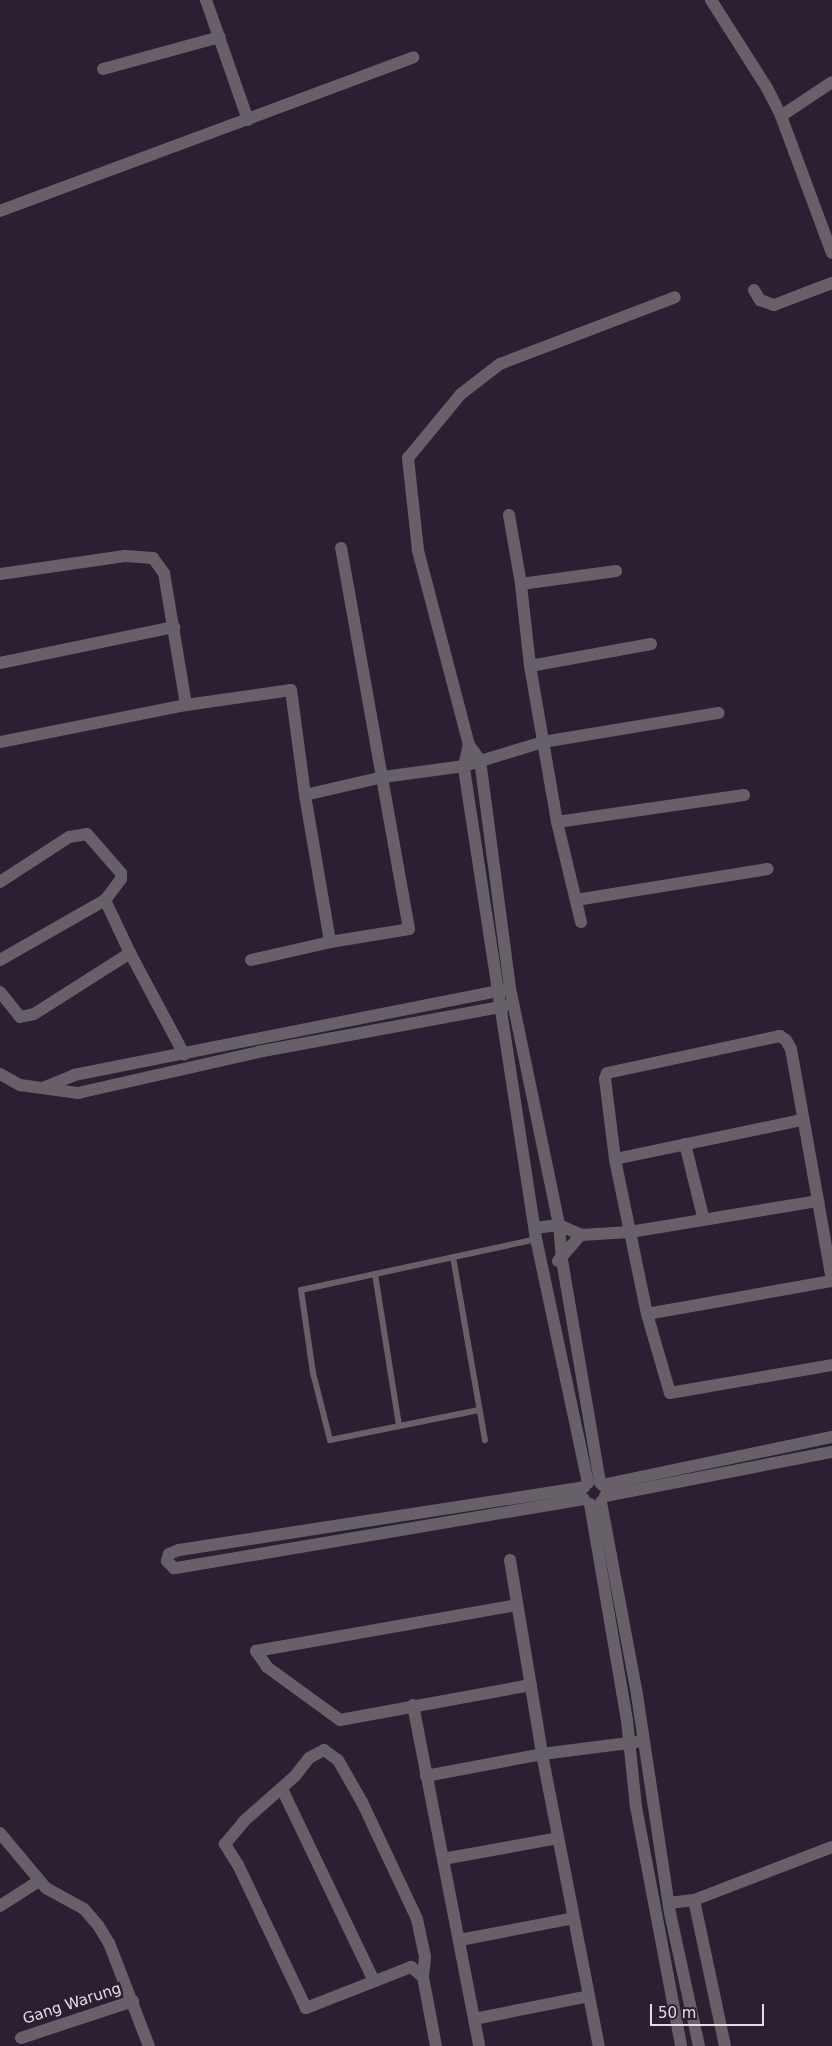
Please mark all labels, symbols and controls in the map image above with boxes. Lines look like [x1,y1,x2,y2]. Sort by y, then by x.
street label: Gang Warung [21,1980,123,2028]
scale bar [652,1994,766,2026]
text: 50 m [658,2004,696,2022]

